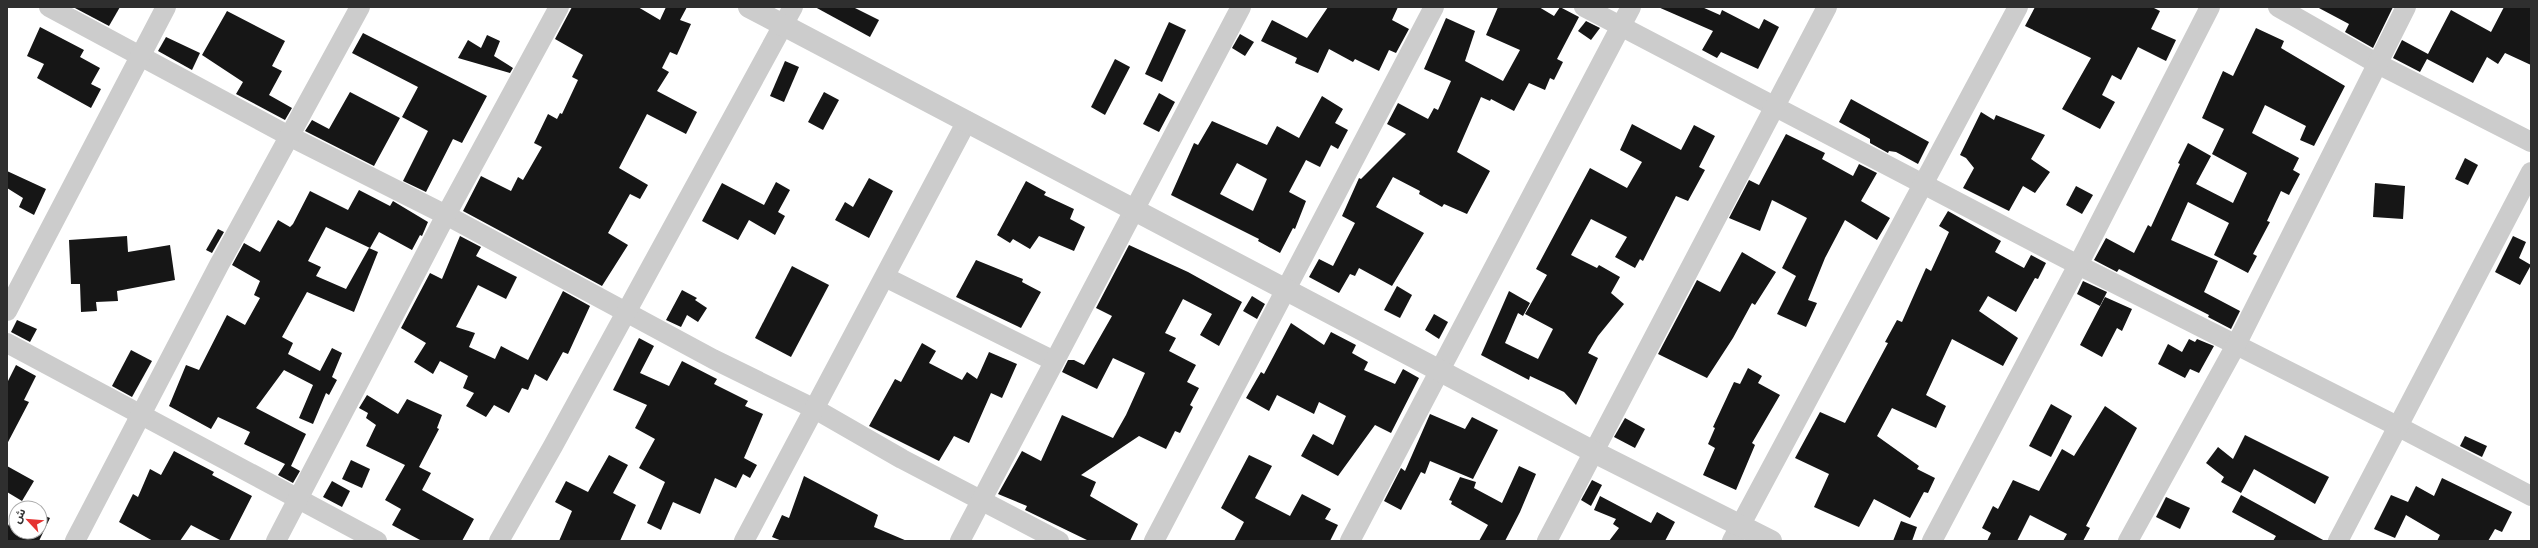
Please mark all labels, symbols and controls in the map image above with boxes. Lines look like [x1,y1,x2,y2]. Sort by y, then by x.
north arrow [8,500,48,540]
text: ش [10,506,29,525]

